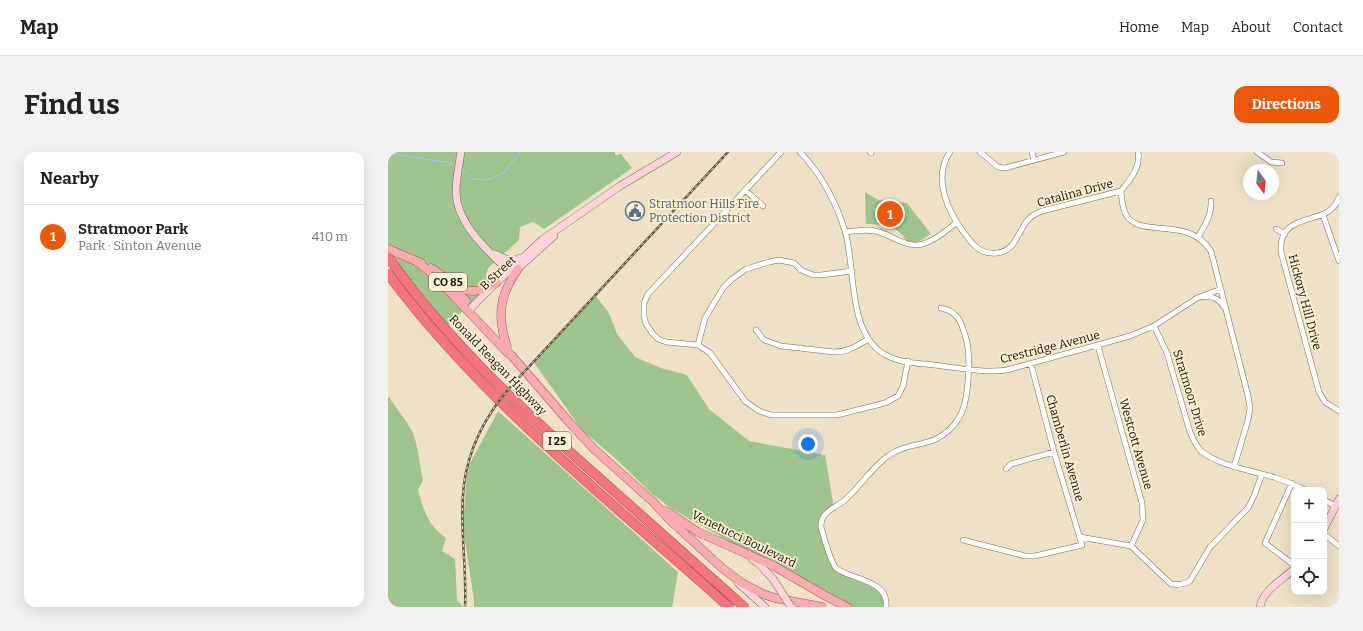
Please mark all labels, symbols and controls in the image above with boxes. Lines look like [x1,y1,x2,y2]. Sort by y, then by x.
text: Map [20,16,59,39]
text: Home [1119,19,1159,36]
text: Map [1181,19,1209,36]
text: About [1231,19,1271,36]
text: Contact [1293,19,1343,36]
button: Directions [1234,86,1339,123]
text: Find us [24,88,120,121]
north arrow [1243,164,1279,200]
text: Nearby [40,168,99,189]
street label: Catalina Drive [1036,176,1114,210]
place label: Stratmoor Hills Fire Protection District [649,197,759,225]
pin: 1 [877,199,903,229]
public building icon: Stratmoor Hills Fire Protection District [624,200,646,222]
text: Stratmoor Park [78,220,188,238]
text: 1 [50,229,56,244]
text: 410 m [312,229,348,244]
text: Park · Sinton Avenue [78,238,201,253]
street label: B Street [477,252,519,293]
street label: Hickory Hill Drive [1285,253,1325,351]
road number: CO 85 [429,273,467,291]
street label: Ronald Reagan Highway [446,312,550,419]
street label: Crestridge Avenue [999,328,1101,366]
street label: Stratmoor Drive [1170,348,1210,438]
street label: Chamberlin Avenue [1043,393,1087,503]
street label: Westcott Avenue [1116,397,1156,491]
road number: I 25 [543,432,571,450]
your location [798,434,818,454]
map controls [1291,487,1327,595]
button: + [1291,487,1327,523]
street label: Venetucci Boulevard [690,508,798,570]
button: − [1291,523,1327,559]
button: locate [1291,559,1327,595]

